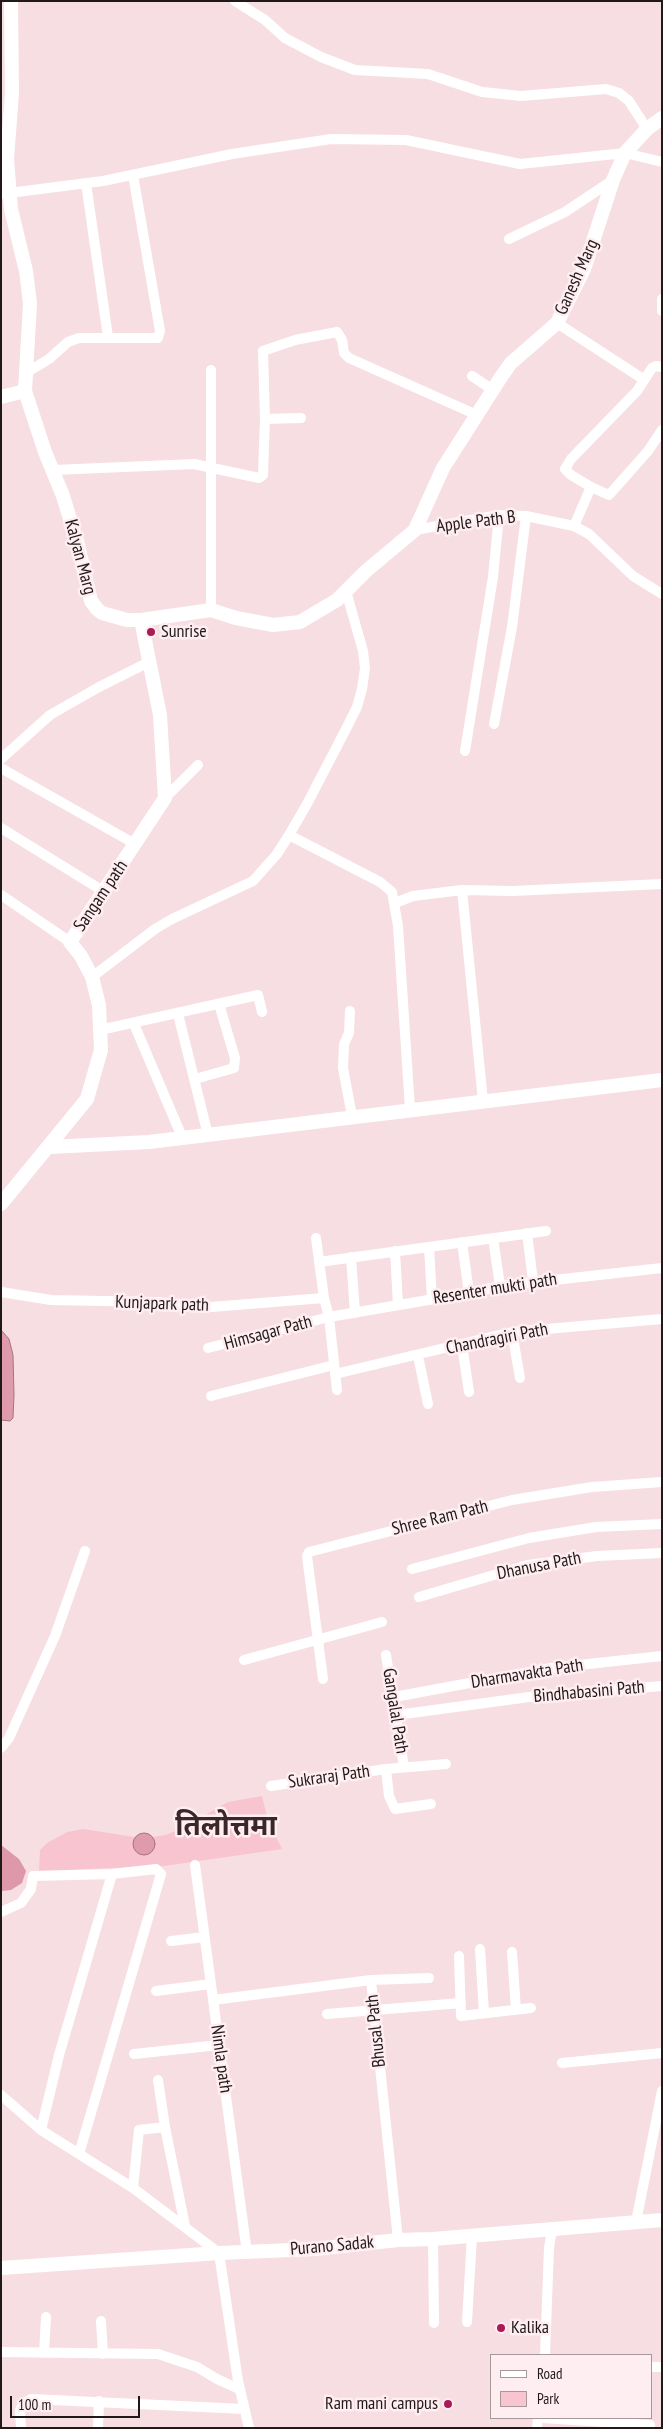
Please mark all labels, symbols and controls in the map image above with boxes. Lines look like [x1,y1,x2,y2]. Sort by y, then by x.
street label: Ganesh Marg [551,236,603,318]
street label: Apple Path B [435,506,517,538]
street label: Kalyan Marg [60,517,100,597]
place label: Sunrise [161,621,207,643]
marker: Sunrise [145,626,157,638]
street label: Sangam path [69,856,133,936]
street label: Resenter mukti path [432,1269,558,1309]
street label: Kunjapark path [115,1292,209,1316]
street label: Himsagar Path [222,1311,314,1355]
street label: Chandragiri Path [444,1319,550,1359]
street label: Shree Ram Path [390,1496,490,1540]
street label: Dhanusa Path [495,1547,583,1585]
street label: Dharmavakta Path [469,1654,585,1694]
street label: Gangalal Path [378,1667,412,1755]
street label: Bindhabasini Path [533,1676,645,1708]
street label: Sukraraj Path [287,1761,371,1793]
district label: तिलोत्तमा [175,1810,277,1844]
street label: Bhusal Path [361,1993,391,2069]
street label: Nimla path [206,2024,236,2094]
street label: Purano Sadak [289,2232,375,2260]
place label: Kalika [511,2317,549,2339]
marker: Kalika [495,2322,507,2334]
legend [490,2354,653,2419]
text: Road [537,2364,563,2383]
scale bar [12,2386,142,2418]
text: Park [537,2389,559,2408]
place label: Ram mani campus [325,2393,438,2415]
text: 100 m [18,2395,51,2414]
marker: Ram mani campus [442,2398,454,2410]

